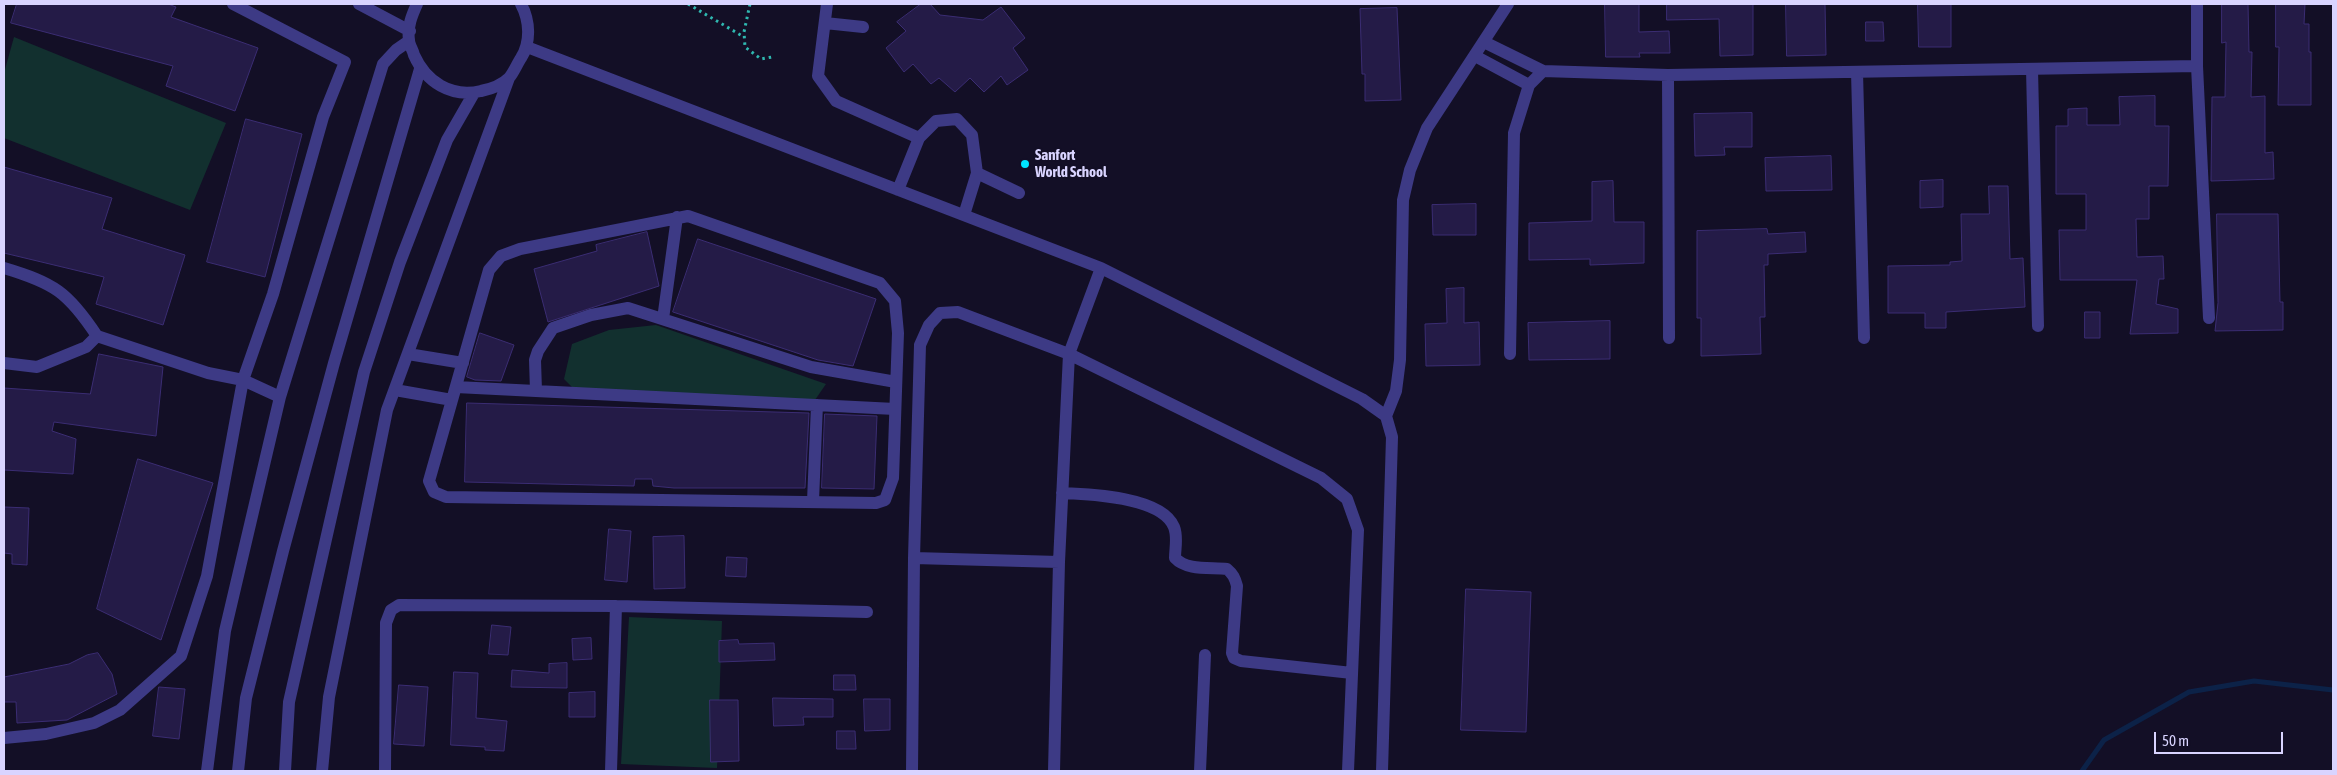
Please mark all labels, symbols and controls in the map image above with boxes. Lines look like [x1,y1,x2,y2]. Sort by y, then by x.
place label: Sanfort World School [1035,146,1107,181]
marker: Sanfort World School [1019,158,1031,170]
scale bar [2157,722,2286,754]
text: 50 m [2162,732,2189,749]

